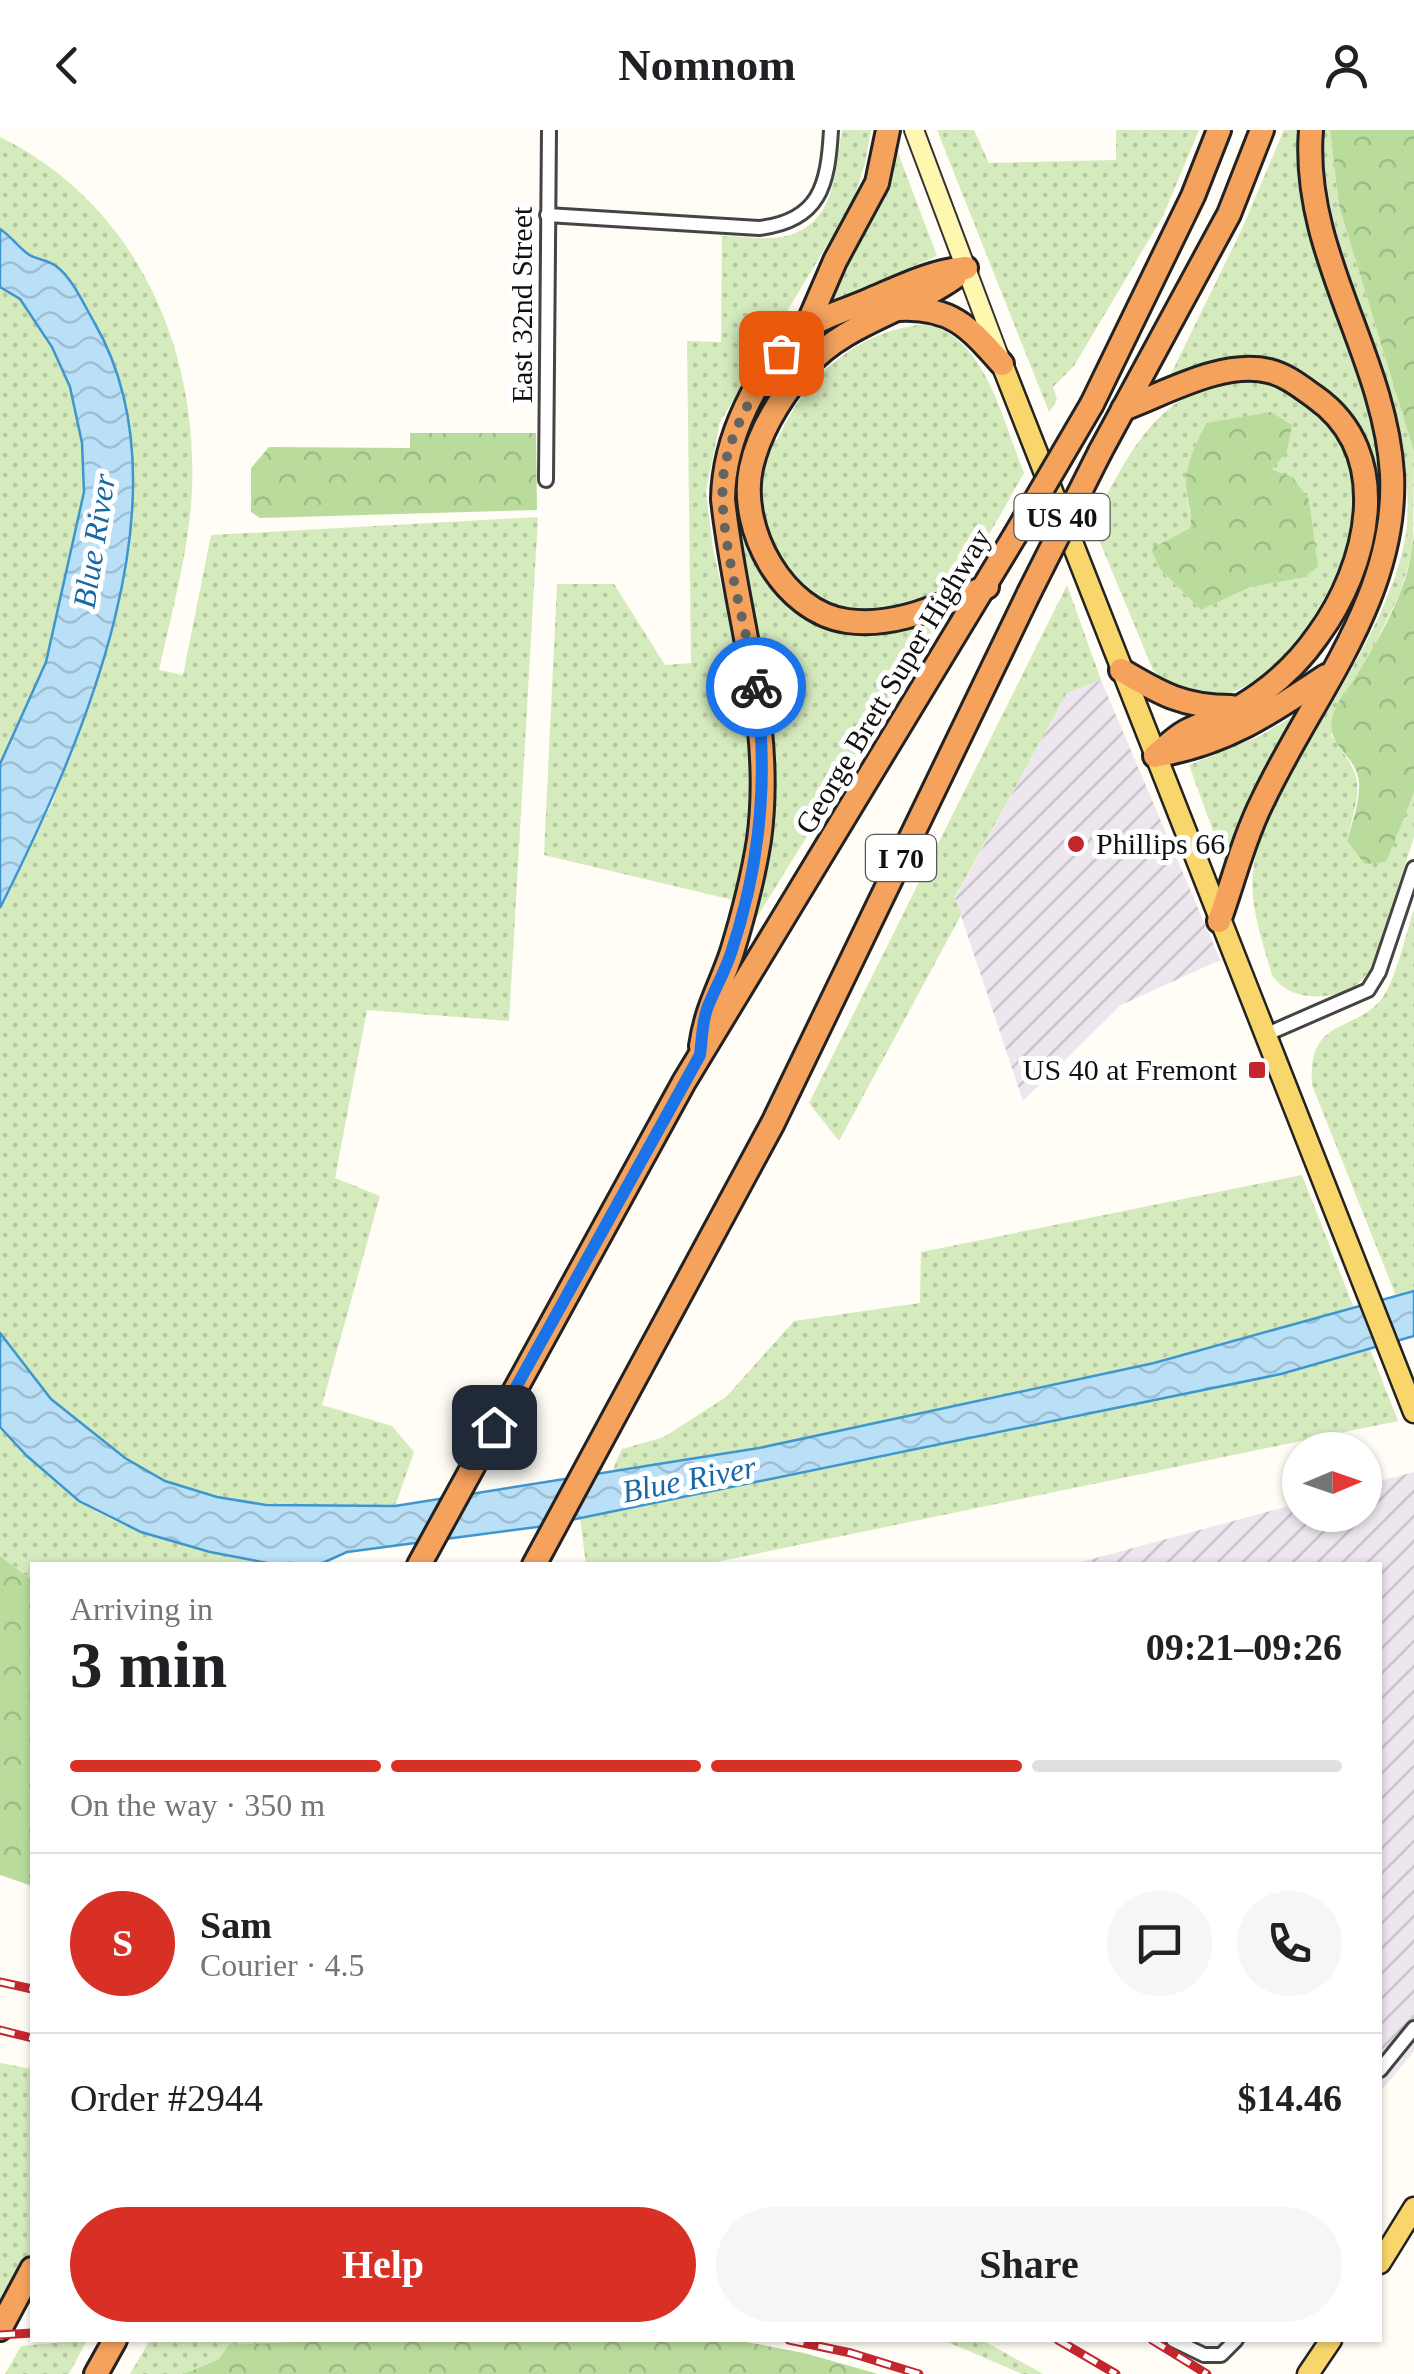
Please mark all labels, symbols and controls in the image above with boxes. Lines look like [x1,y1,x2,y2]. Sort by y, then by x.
icon: back [40,38,95,93]
icon: person [1319,38,1374,93]
text: Nomnom [618,40,796,90]
street label: East 32nd Street [505,206,538,403]
pin [739,311,824,396]
icon: bag [754,326,809,381]
water label: Blue River [66,471,122,611]
road number: US 40 [1014,494,1110,540]
street label: George Brett Super Highway [788,522,997,839]
courier [706,637,806,737]
icon: bike [729,660,784,715]
place label: Phillips 66 [1096,827,1225,860]
marker: Phillips 66 [1065,833,1087,855]
road number: I 70 [866,835,936,881]
place label: US 40 at Fremont [1023,1053,1238,1086]
marker: US 40 at Fremont [1246,1059,1268,1081]
pin [452,1385,537,1470]
icon: home [467,1400,522,1455]
north arrow [1282,1432,1382,1532]
map controls [1282,1432,1382,1532]
water label: Blue River [619,1448,760,1510]
text: Arriving in [70,1591,213,1627]
text: 09:21–09:26 [1146,1626,1342,1668]
text: 3 min [70,1629,227,1701]
text: On the way · 350 m [70,1787,325,1823]
button: chat [1107,1891,1212,1996]
button: phone [1237,1891,1342,1996]
text: Sam [200,1904,272,1946]
text: S [112,1922,133,1964]
text: Courier · 4.5 [200,1947,364,1983]
text: Order #2944 [70,2077,263,2119]
text: $14.46 [1238,2077,1342,2119]
button: Help [70,2207,696,2322]
button: Share [716,2207,1342,2322]

